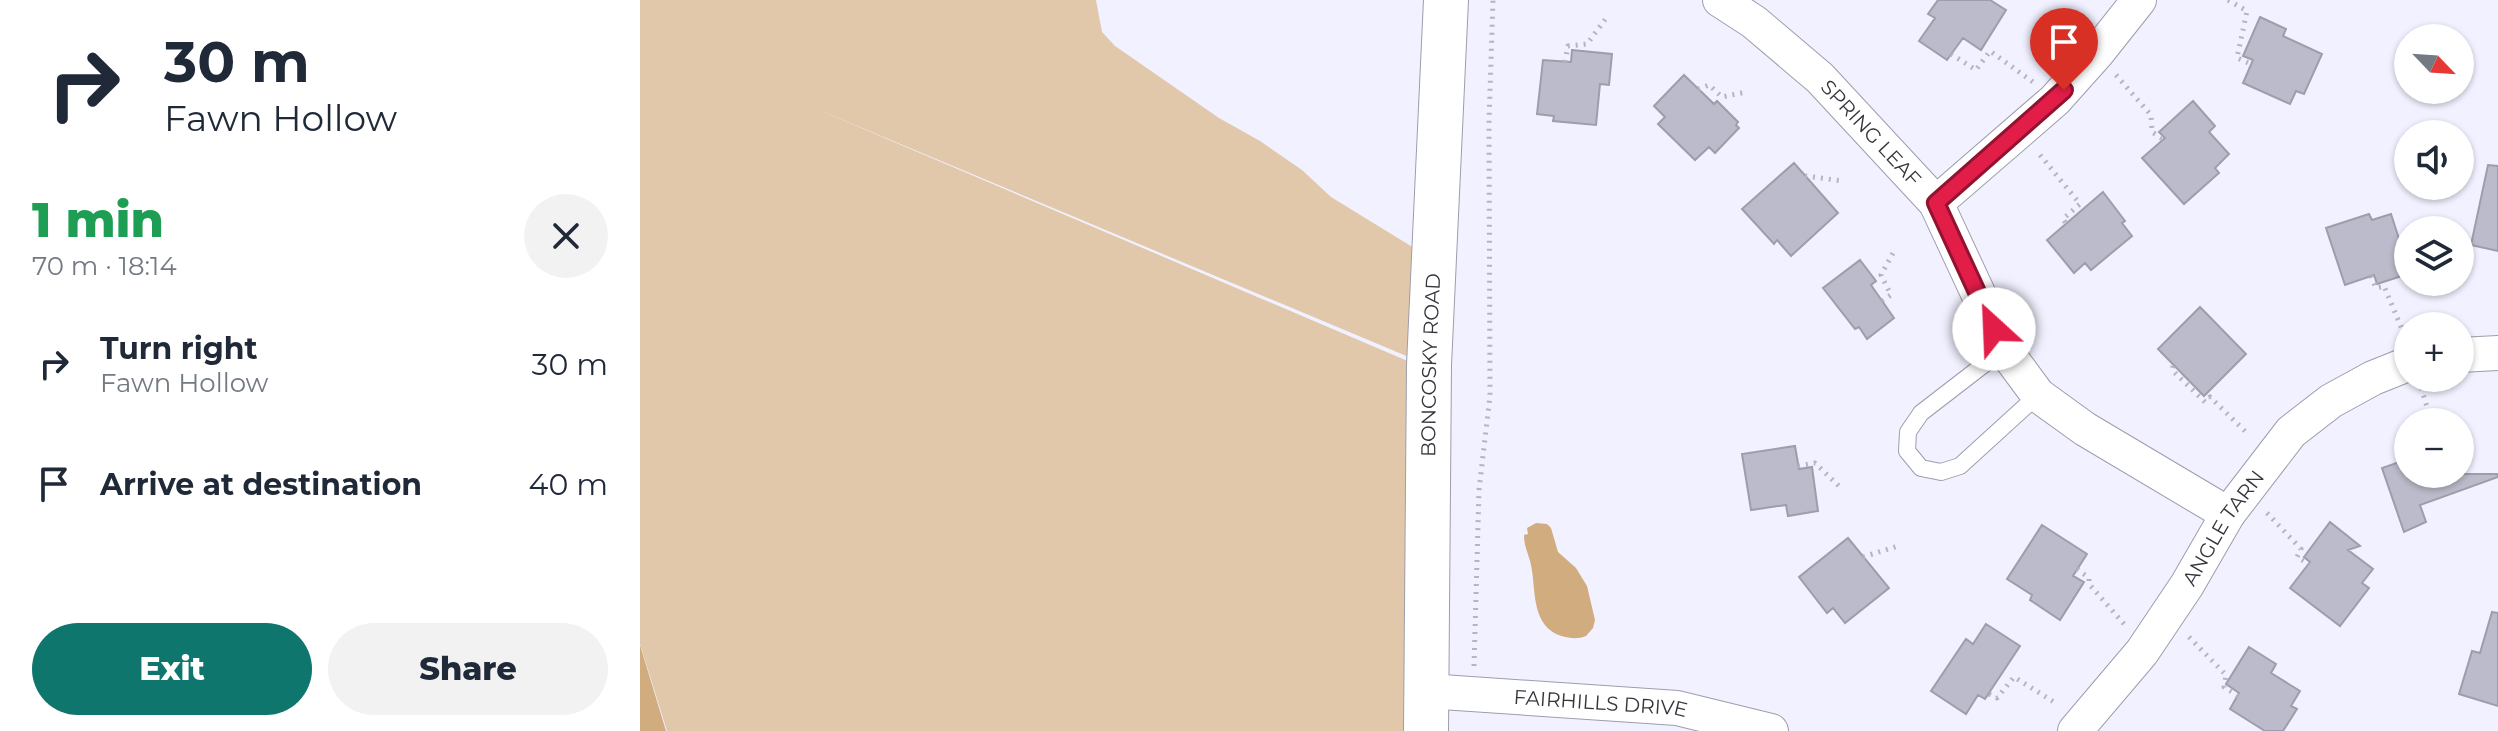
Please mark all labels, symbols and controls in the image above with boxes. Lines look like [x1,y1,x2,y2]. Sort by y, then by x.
pin [2030,8,2098,90]
icon: arrive [2042,20,2086,64]
north arrow [2394,24,2474,104]
map controls [2394,24,2474,488]
text: 30 m [164,28,310,96]
icon: right [32,32,136,136]
street label: SPRING LEAF [1816,75,1926,191]
text: Fawn Hollow [164,96,397,140]
button: sound [2394,120,2474,200]
text: 1 min [32,191,164,249]
button: close [524,194,608,278]
button: layers [2394,216,2474,296]
text: 70 m · 18:14 [32,250,177,282]
street label: BONCOSKY ROAD [1416,273,1445,457]
position arrow [1952,287,2036,371]
button: + [2394,312,2474,392]
text: Turn right [100,330,257,367]
icon: right [32,342,76,386]
text: 30 m [532,346,608,383]
text: Fawn Hollow [100,367,268,399]
button: − [2394,408,2474,488]
icon: arrive [32,462,76,506]
text: Arrive at destination [100,466,422,503]
text: 40 m [529,466,608,503]
street label: ANGLE TARN [2177,466,2269,590]
button: Exit [32,623,312,715]
button: Share [328,623,608,715]
street label: FAIRHILLS DRIVE [1513,685,1690,722]

